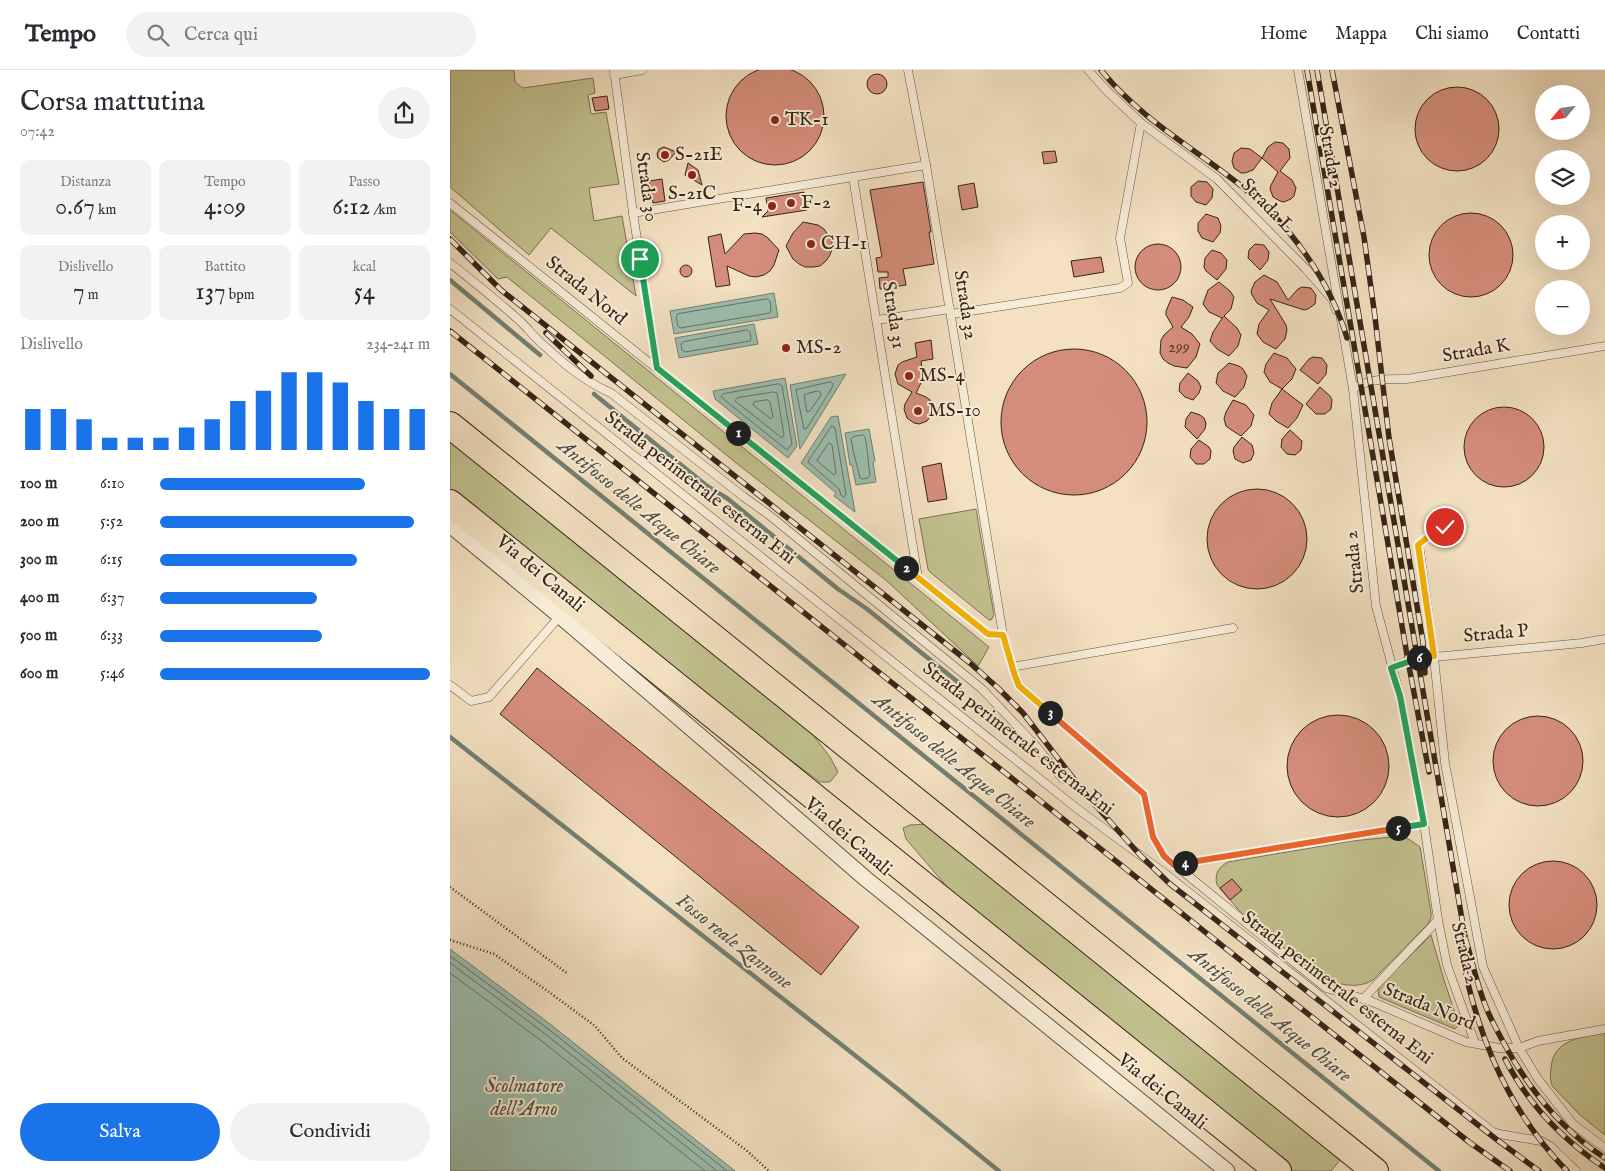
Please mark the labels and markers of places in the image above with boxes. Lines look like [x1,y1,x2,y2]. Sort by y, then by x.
place label: TK-1 [785,108,828,132]
marker: TK-1 [769,114,781,126]
place label: S-21E [675,143,723,167]
marker: S-21E [659,149,671,161]
marker: S-21C [686,169,698,181]
place label: S-21C [668,182,716,206]
place label: F-2 [801,191,831,215]
place label: F-4 [732,194,763,218]
marker: F-2 [785,197,797,209]
marker: F-4 [766,200,778,212]
place label: CH-1 [821,232,867,256]
pin [619,238,661,280]
marker: CH-1 [805,238,817,250]
place label: MS-2 [796,336,841,360]
marker: MS-2 [780,342,792,354]
place label: MS-4 [919,364,965,388]
marker: MS-4 [903,370,915,382]
place label: MS-10 [928,399,981,423]
marker: MS-10 [912,405,924,417]
pin: 1 [726,420,750,446]
pin [1424,506,1466,548]
pin: 2 [894,556,918,580]
pin: 6 [1406,646,1432,670]
pin: 3 [1038,700,1062,726]
pin: 5 [1386,816,1410,840]
pin: 4 [1172,850,1198,876]

